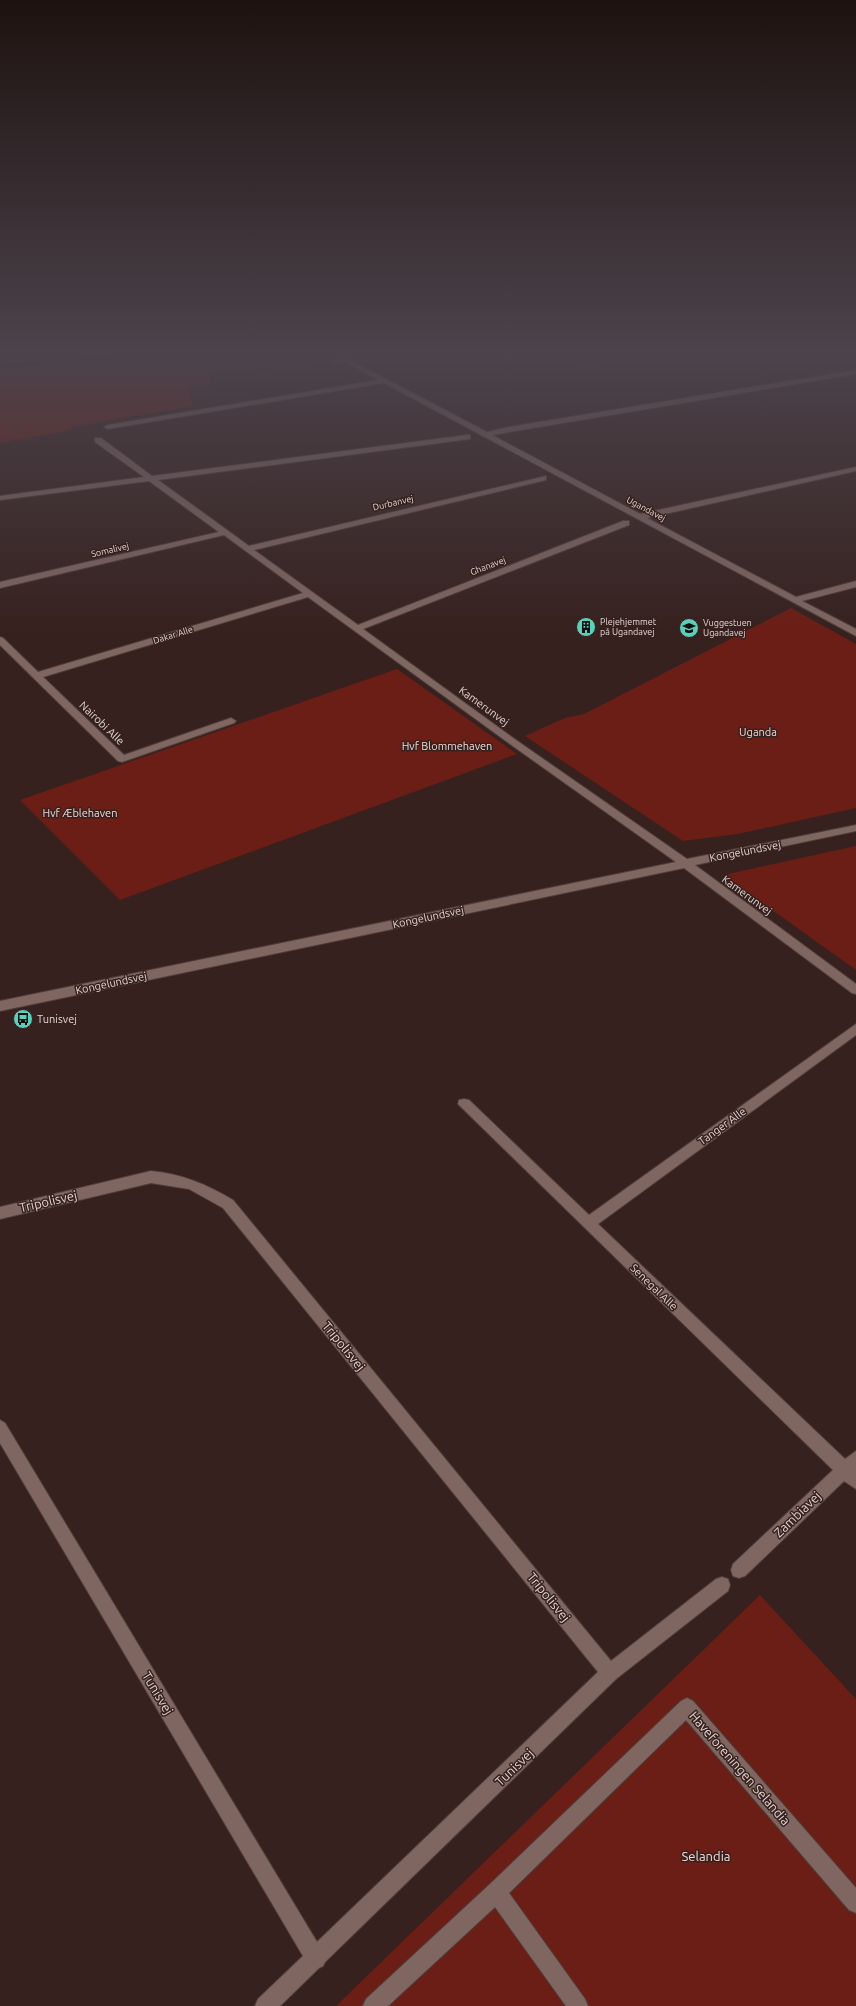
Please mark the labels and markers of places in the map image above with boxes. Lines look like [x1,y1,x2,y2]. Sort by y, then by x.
building icon: Plejehjemmet på Ugandavej [575,616,597,638]
place label: Plejehjemmet på Ugandavej [600,617,657,637]
school or university icon: Vuggestuen Ugandavej [678,617,700,639]
place label: Vuggestuen Ugandavej [703,618,752,638]
bus stop icon: Tunisvej [12,1008,34,1030]
place label: Tunisvej [37,1013,77,1025]

